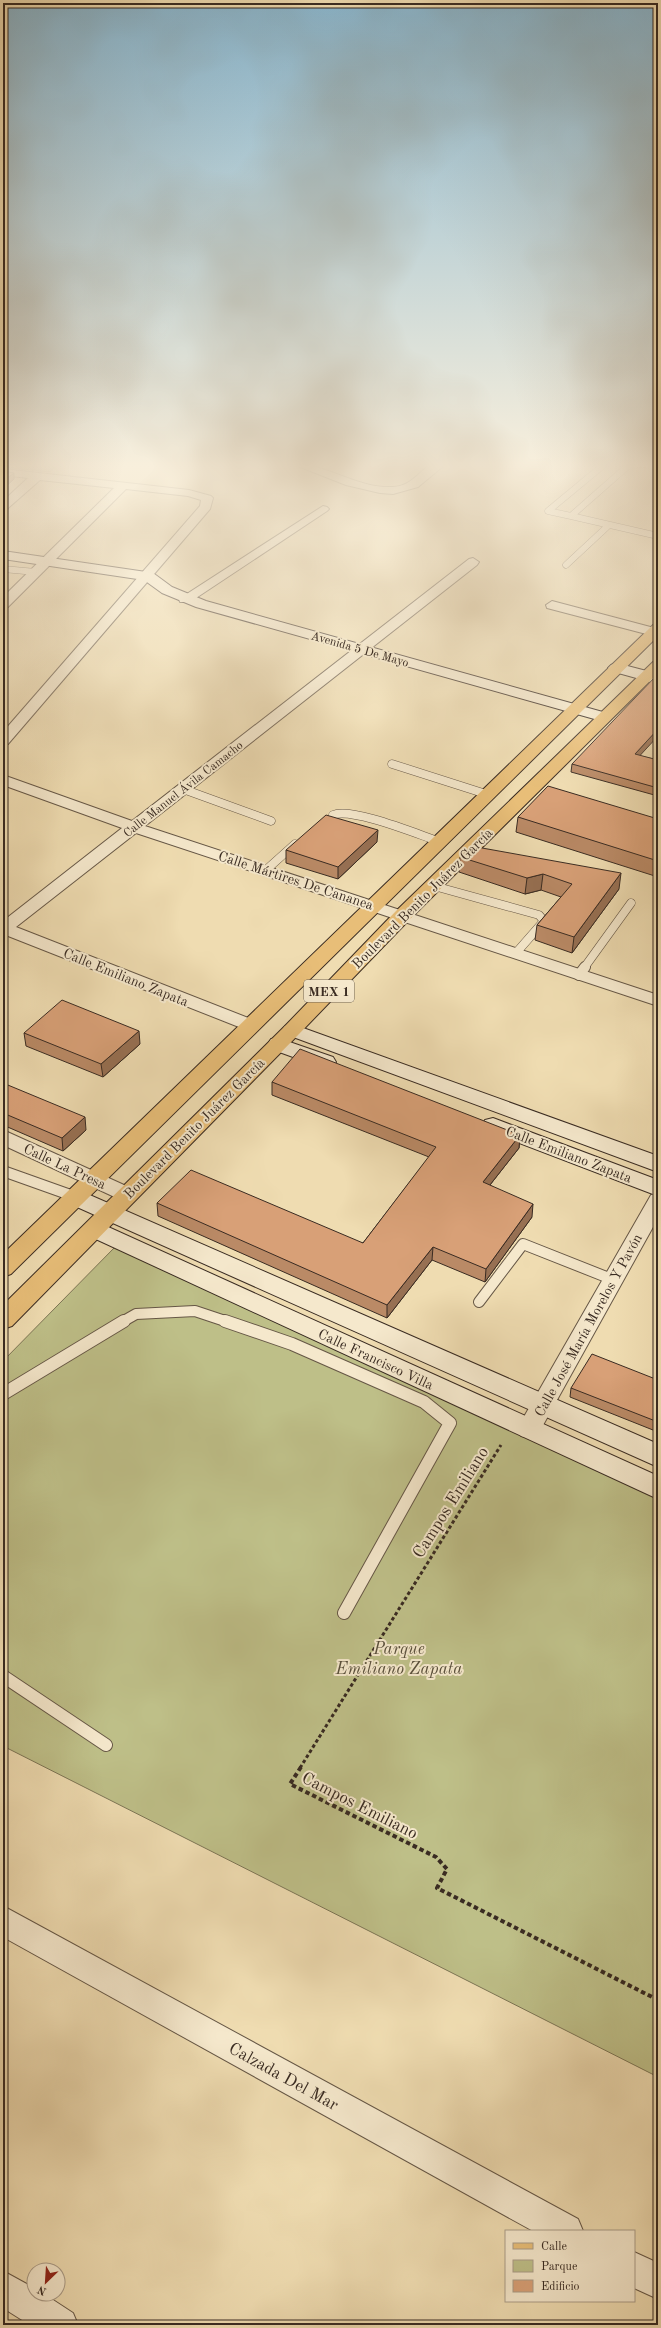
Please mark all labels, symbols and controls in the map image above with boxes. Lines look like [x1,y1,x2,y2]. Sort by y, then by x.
street label: Avenida 5 De Mayo [309,629,410,670]
street label: Calle Manuel Ávila Camacho [120,737,246,840]
street label: Boulevard Benito Juárez García [350,826,496,972]
street label: Calle Mártires De Cananea [216,849,375,913]
street label: Calle Emiliano Zapata [61,946,190,1009]
road number: MEX 1 [304,980,354,1002]
street label: Boulevard Benito Juárez García [122,1056,268,1202]
street label: Calle Emiliano Zapata [504,1124,634,1185]
street label: Calle La Presa [21,1142,108,1192]
street label: Calle José María Morelos Y Pavón [533,1231,645,1419]
street label: Calle Francisco Villa [316,1327,435,1393]
street label: Campos Emiliano [410,1444,492,1561]
park label: Parque Emiliano Zapata [335,1641,462,1678]
street label: Campos Emiliano [299,1770,420,1843]
street label: Calzada Del Mar [226,2040,341,2114]
legend [505,2230,635,2302]
text: Calle [541,2241,567,2253]
text: Parque [541,2261,578,2273]
north arrow [26,2262,66,2302]
text: Edificio [541,2281,580,2293]
text: N [36,2283,49,2296]

